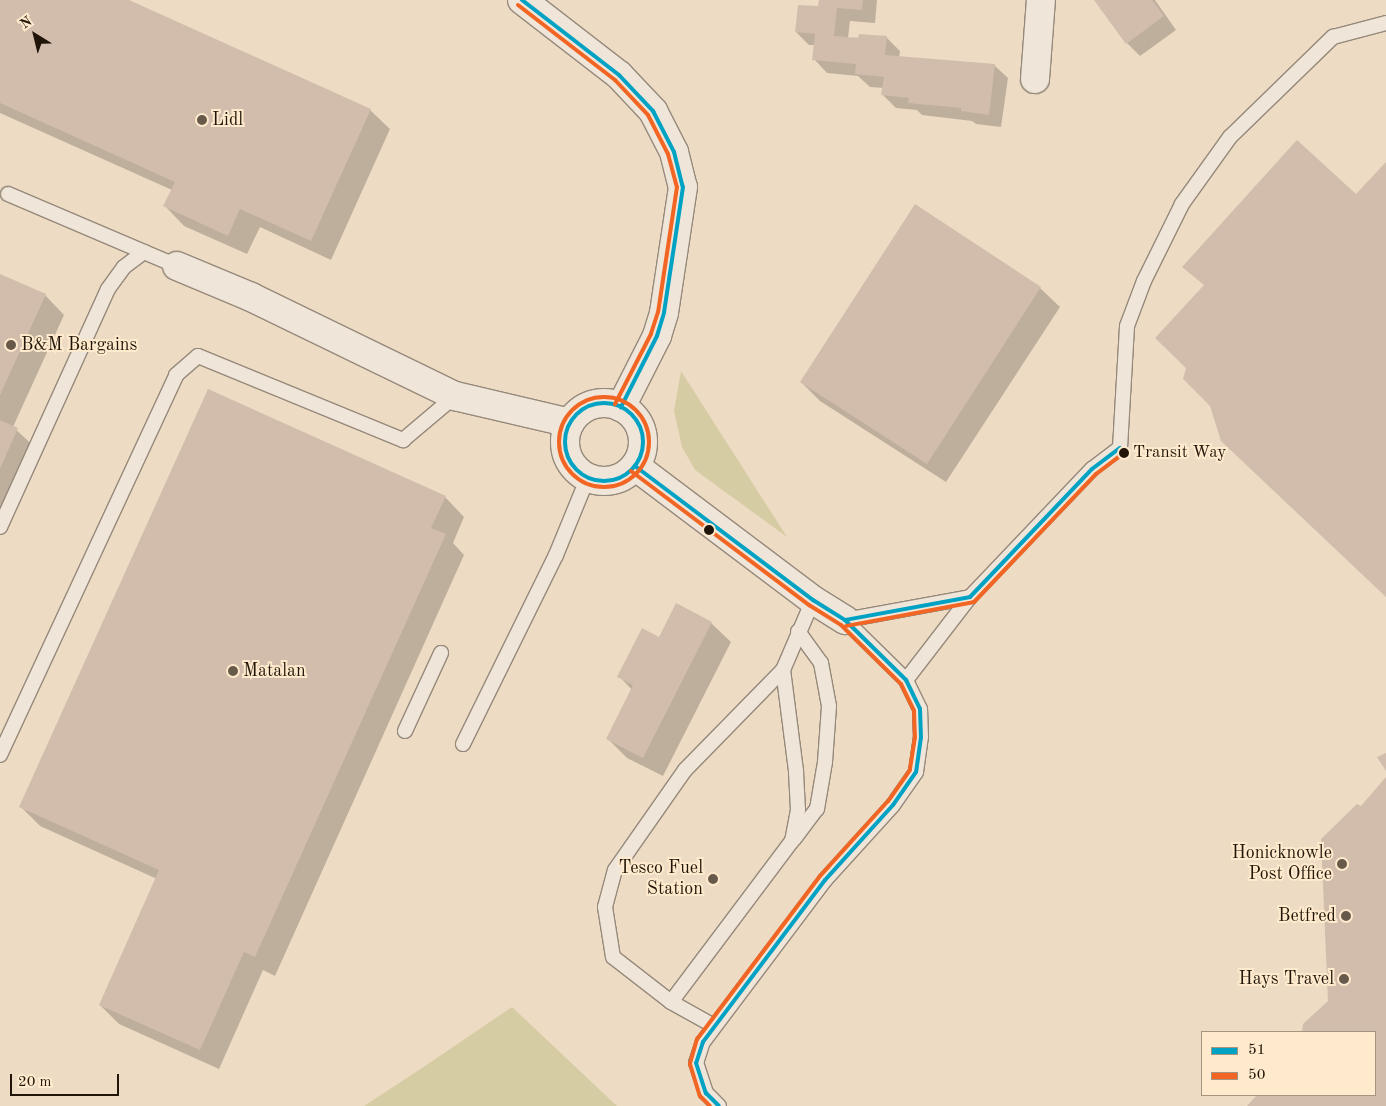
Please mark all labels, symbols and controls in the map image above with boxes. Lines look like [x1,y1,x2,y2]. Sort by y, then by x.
north arrow [10,10,60,60]
text: N [18,14,35,32]
place label: Lidl [212,109,243,131]
marker: Lidl [196,114,208,126]
place label: B&M Bargains [21,334,137,356]
marker: B&M Bargains [5,339,17,351]
place label: Transit Way [1133,443,1226,463]
marker: Transit Way [1119,448,1129,458]
unlabelled marker [704,525,714,535]
place label: Matalan [243,660,306,682]
marker: Matalan [227,665,239,677]
place label: Honicknowle Post Office [1232,843,1332,886]
place label: Tesco Fuel Station [619,858,703,901]
marker: Honicknowle Post Office [1336,858,1348,870]
marker: Tesco Fuel Station [707,873,719,885]
place label: Betfred [1278,905,1336,927]
marker: Betfred [1340,910,1352,922]
place label: Hays Travel [1238,968,1334,990]
marker: Hays Travel [1338,973,1350,985]
legend [1201,1031,1376,1096]
text: 51 [1248,1043,1265,1058]
scale bar [12,1064,121,1096]
text: 50 [1248,1068,1265,1083]
text: 20 m [18,1075,52,1090]

